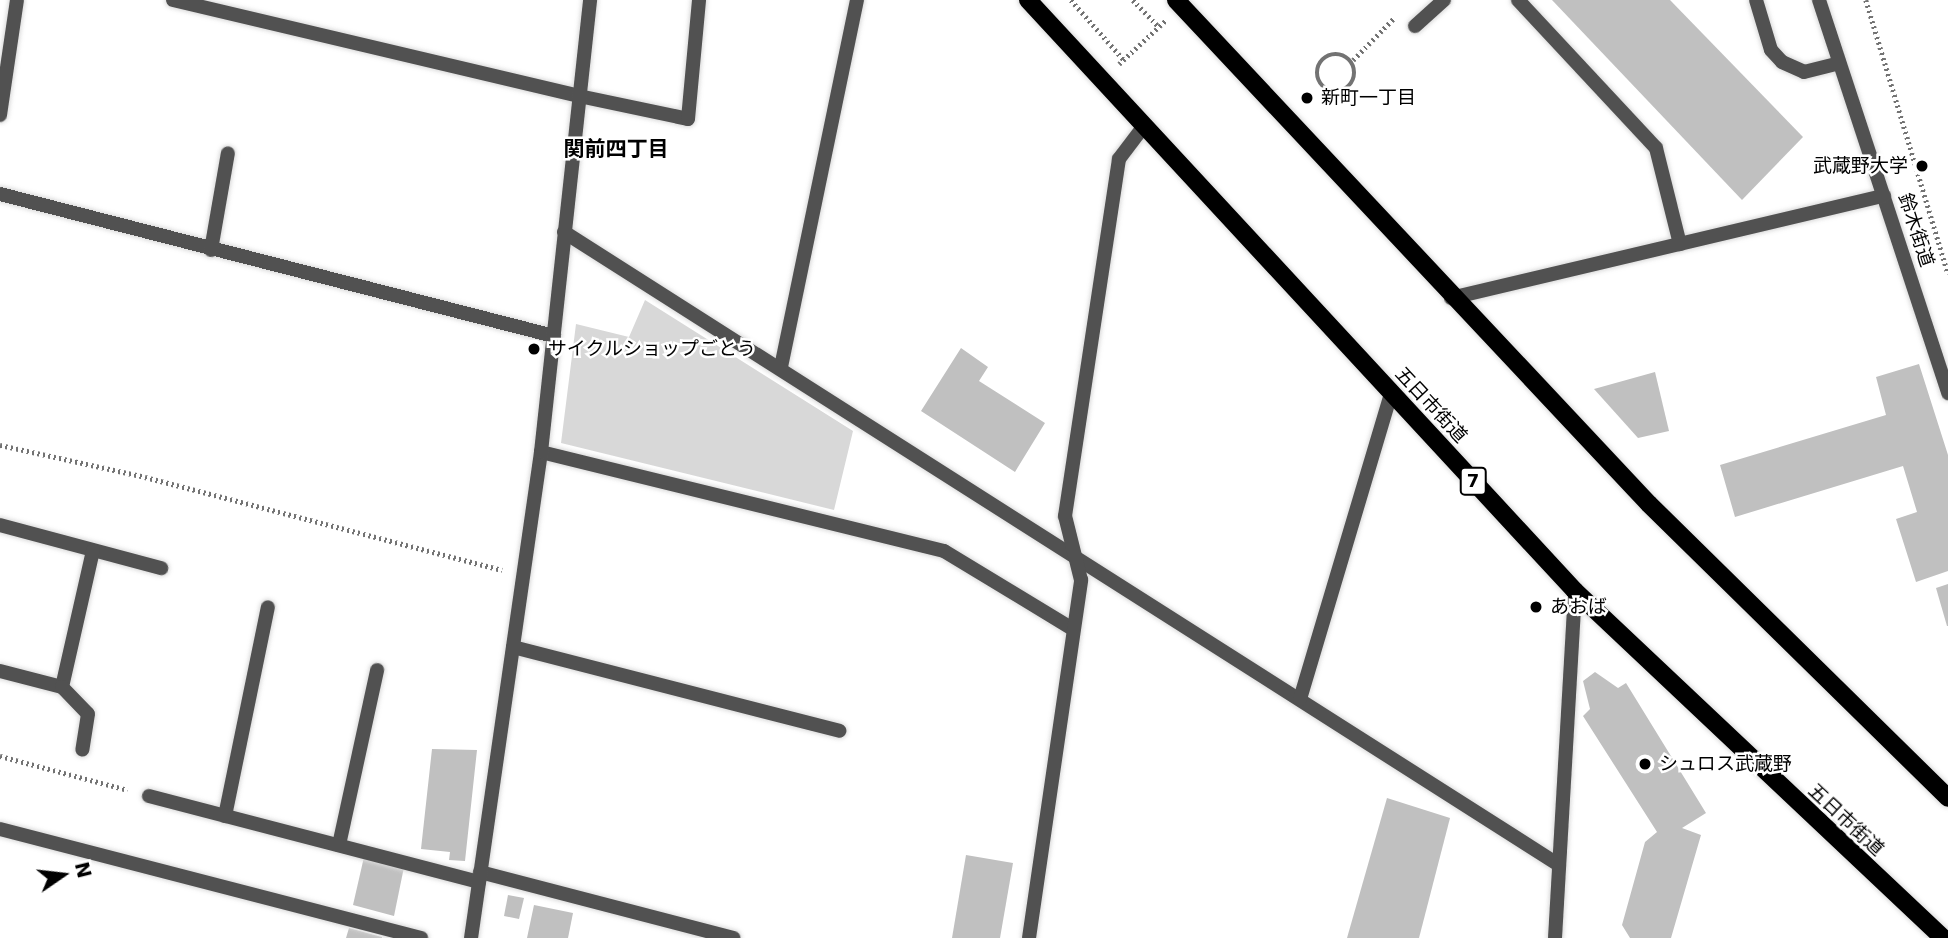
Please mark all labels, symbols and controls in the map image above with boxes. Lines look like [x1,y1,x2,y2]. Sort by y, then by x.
place label: 新町一丁目 [1321,87,1416,109]
marker: 新町一丁目 [1299,90,1315,106]
district label: 関前四丁目 [564,136,668,162]
place label: 武蔵野大学 [1813,155,1908,177]
marker: 武蔵野大学 [1914,158,1930,174]
street label: 鈴木街道 [1893,190,1939,270]
place label: サイクルショップごとう [548,338,757,360]
marker: サイクルショップごとう [526,341,542,357]
street label: 五日市街道 [1390,362,1472,448]
road number: 7 [1459,466,1487,495]
place label: あおば [1550,596,1607,618]
marker: あおば [1528,599,1544,615]
place label: シュロス武蔵野 [1659,753,1792,775]
marker: シュロス武蔵野 [1637,756,1653,772]
street label: 五日市街道 [1803,779,1889,861]
north arrow [28,840,98,910]
text: N [71,860,96,880]

